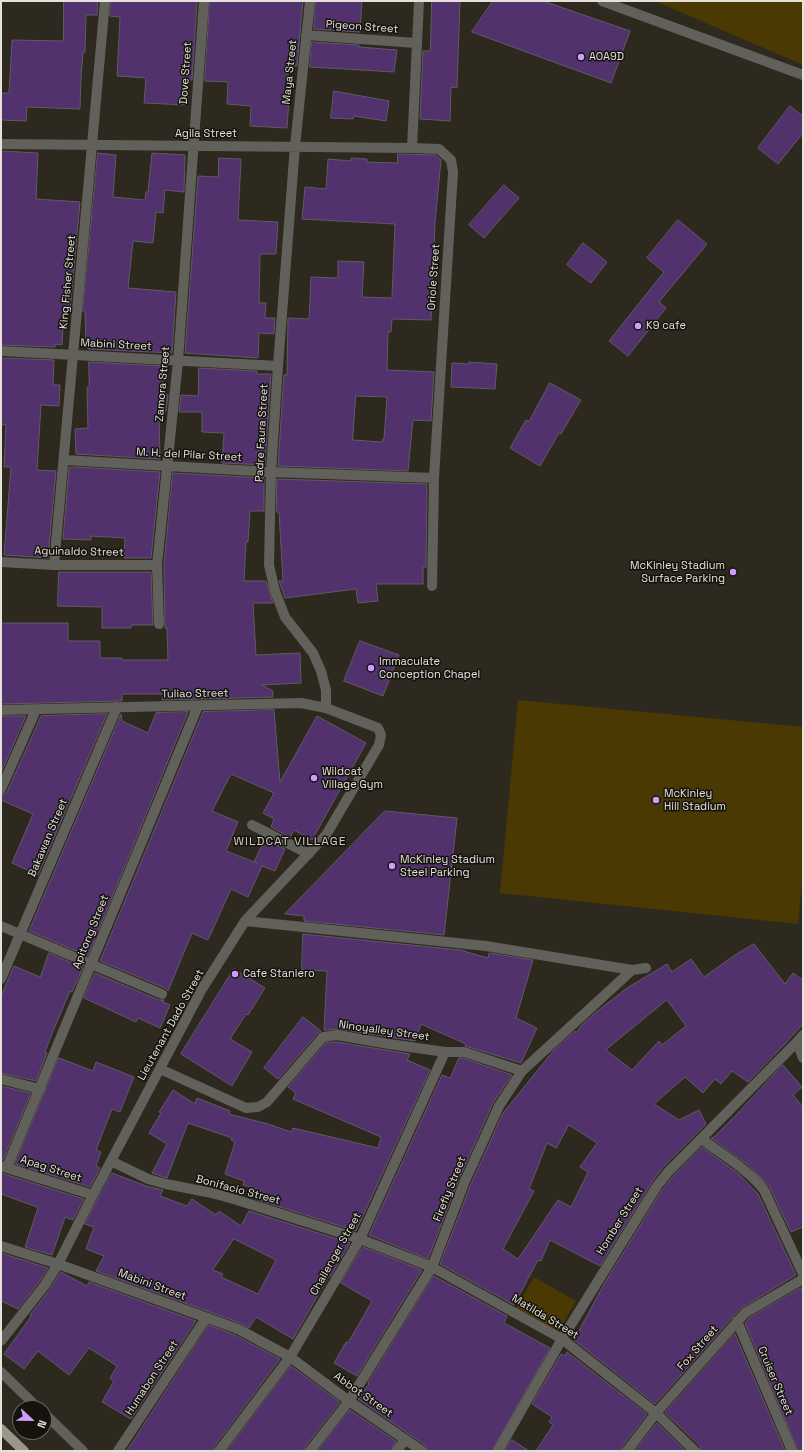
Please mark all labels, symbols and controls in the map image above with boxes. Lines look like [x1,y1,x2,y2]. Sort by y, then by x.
street label: Pigeon Street [325,18,399,36]
street label: Maya Street [280,39,300,105]
street label: Dove Street [177,41,195,105]
place label: AOA9D [589,50,624,64]
marker: AOA9D [576,52,586,62]
street label: Agila Street [175,127,237,141]
street label: King Fisher Street [57,234,79,330]
street label: Oriole Street [425,243,443,311]
place label: K9 cafe [646,319,686,333]
marker: K9 cafe [633,321,643,331]
street label: Mabini Street [80,337,152,353]
street label: Zamora Street [153,346,173,422]
street label: Padre Faura Street [253,383,271,483]
street label: M. H. del Pilar Street [136,446,242,464]
street label: Aguinaldo Street [34,545,124,559]
place label: McKinley Stadium Surface Parking [630,559,725,585]
marker: McKinley Stadium Surface Parking [728,567,738,577]
place label: Immaculate Conception Chapel [379,655,480,681]
marker: Immaculate Conception Chapel [366,663,376,673]
street label: Tuliao Street [161,687,229,701]
place label: Wildcat Village Gym [322,765,383,791]
marker: Wildcat Village Gym [309,773,319,783]
place label: McKinley Hill Stadium [664,787,726,813]
marker: McKinley Hill Stadium [651,795,661,805]
street label: Bakawan Street [26,797,70,879]
district label: WILDCAT VILLAGE [234,835,346,849]
place label: McKinley Stadium Steel Parking [400,853,495,879]
marker: McKinley Stadium Steel Parking [387,861,397,871]
street label: Apitong Street [70,893,112,971]
street label: Lieutenant Dado Street [135,967,207,1083]
place label: Cafe Staniero [243,967,315,981]
marker: Cafe Staniero [230,969,240,979]
street label: Ninoyalley Street [338,1018,430,1044]
street label: Apag Street [19,1153,83,1185]
street label: Firefly Street [431,1154,469,1224]
street label: Bonifacio Street [194,1172,282,1208]
street label: Homber Street [594,1185,646,1257]
street label: Challenger Street [308,1210,364,1298]
street label: Mabini Street [116,1267,188,1303]
street label: Matilda Street [509,1292,581,1342]
street label: Fox Street [675,1323,721,1373]
street label: Humabon Street [123,1338,181,1418]
street label: Cruiser Street [755,1345,795,1417]
street label: Abbot Street [331,1370,395,1420]
north arrow [12,1400,52,1440]
text: N [34,1418,50,1430]

